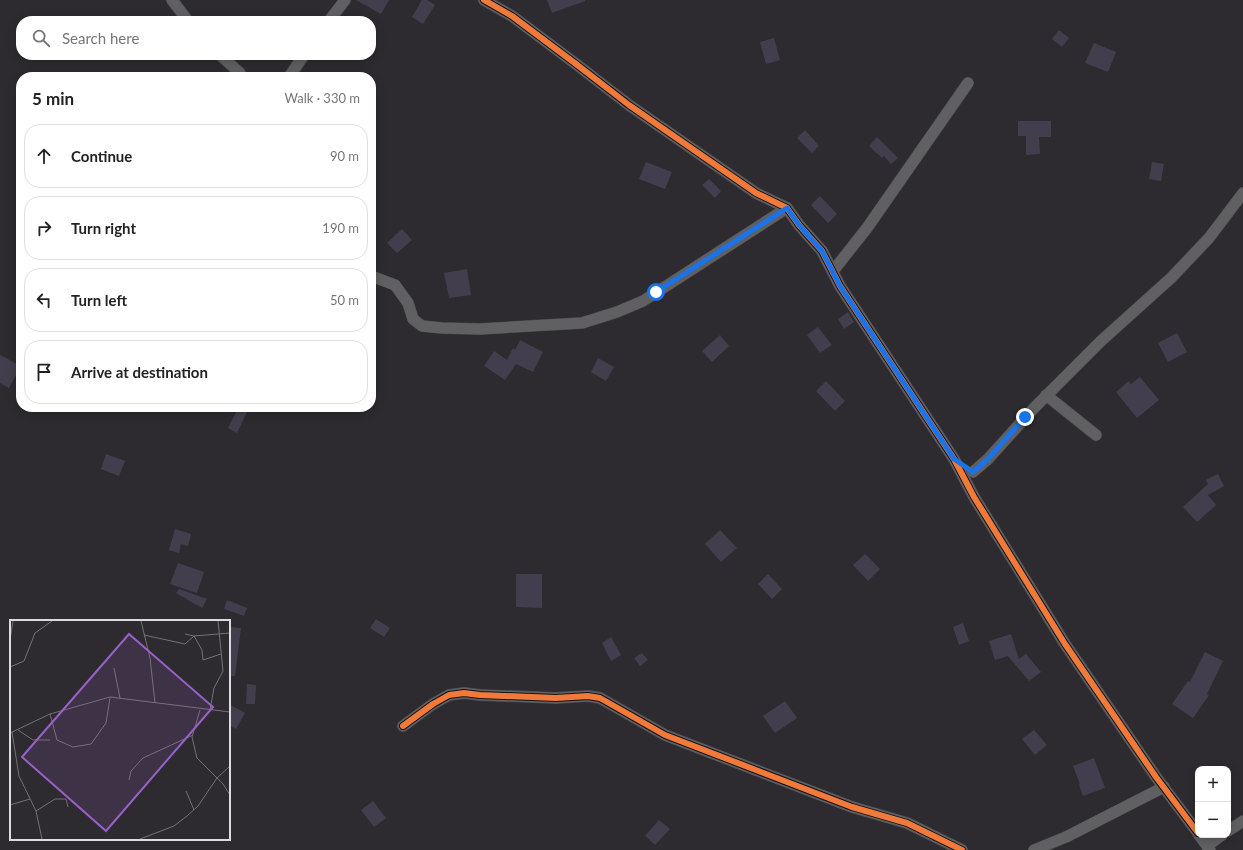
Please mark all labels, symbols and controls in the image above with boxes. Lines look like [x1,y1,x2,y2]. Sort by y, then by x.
search box [16,16,376,60]
icon: search [30,27,52,49]
text: Search here [62,29,139,47]
text: 5 min [32,88,74,109]
text: Walk · 330 m [284,90,360,106]
icon: ahead [33,145,55,167]
text: Continue [71,147,132,165]
text: 90 m [330,148,359,164]
icon: right [33,217,55,239]
text: Turn right [71,219,136,237]
text: 190 m [322,220,359,236]
route start [647,283,665,301]
icon: left [33,289,55,311]
text: Turn left [71,291,127,309]
text: 50 m [330,292,359,308]
icon: arrive [33,361,55,383]
text: Arrive at destination [71,363,208,381]
route end [1016,408,1034,426]
inset map [10,620,230,840]
map controls [1195,766,1231,838]
button: + [1195,766,1231,802]
button: − [1195,802,1231,838]

